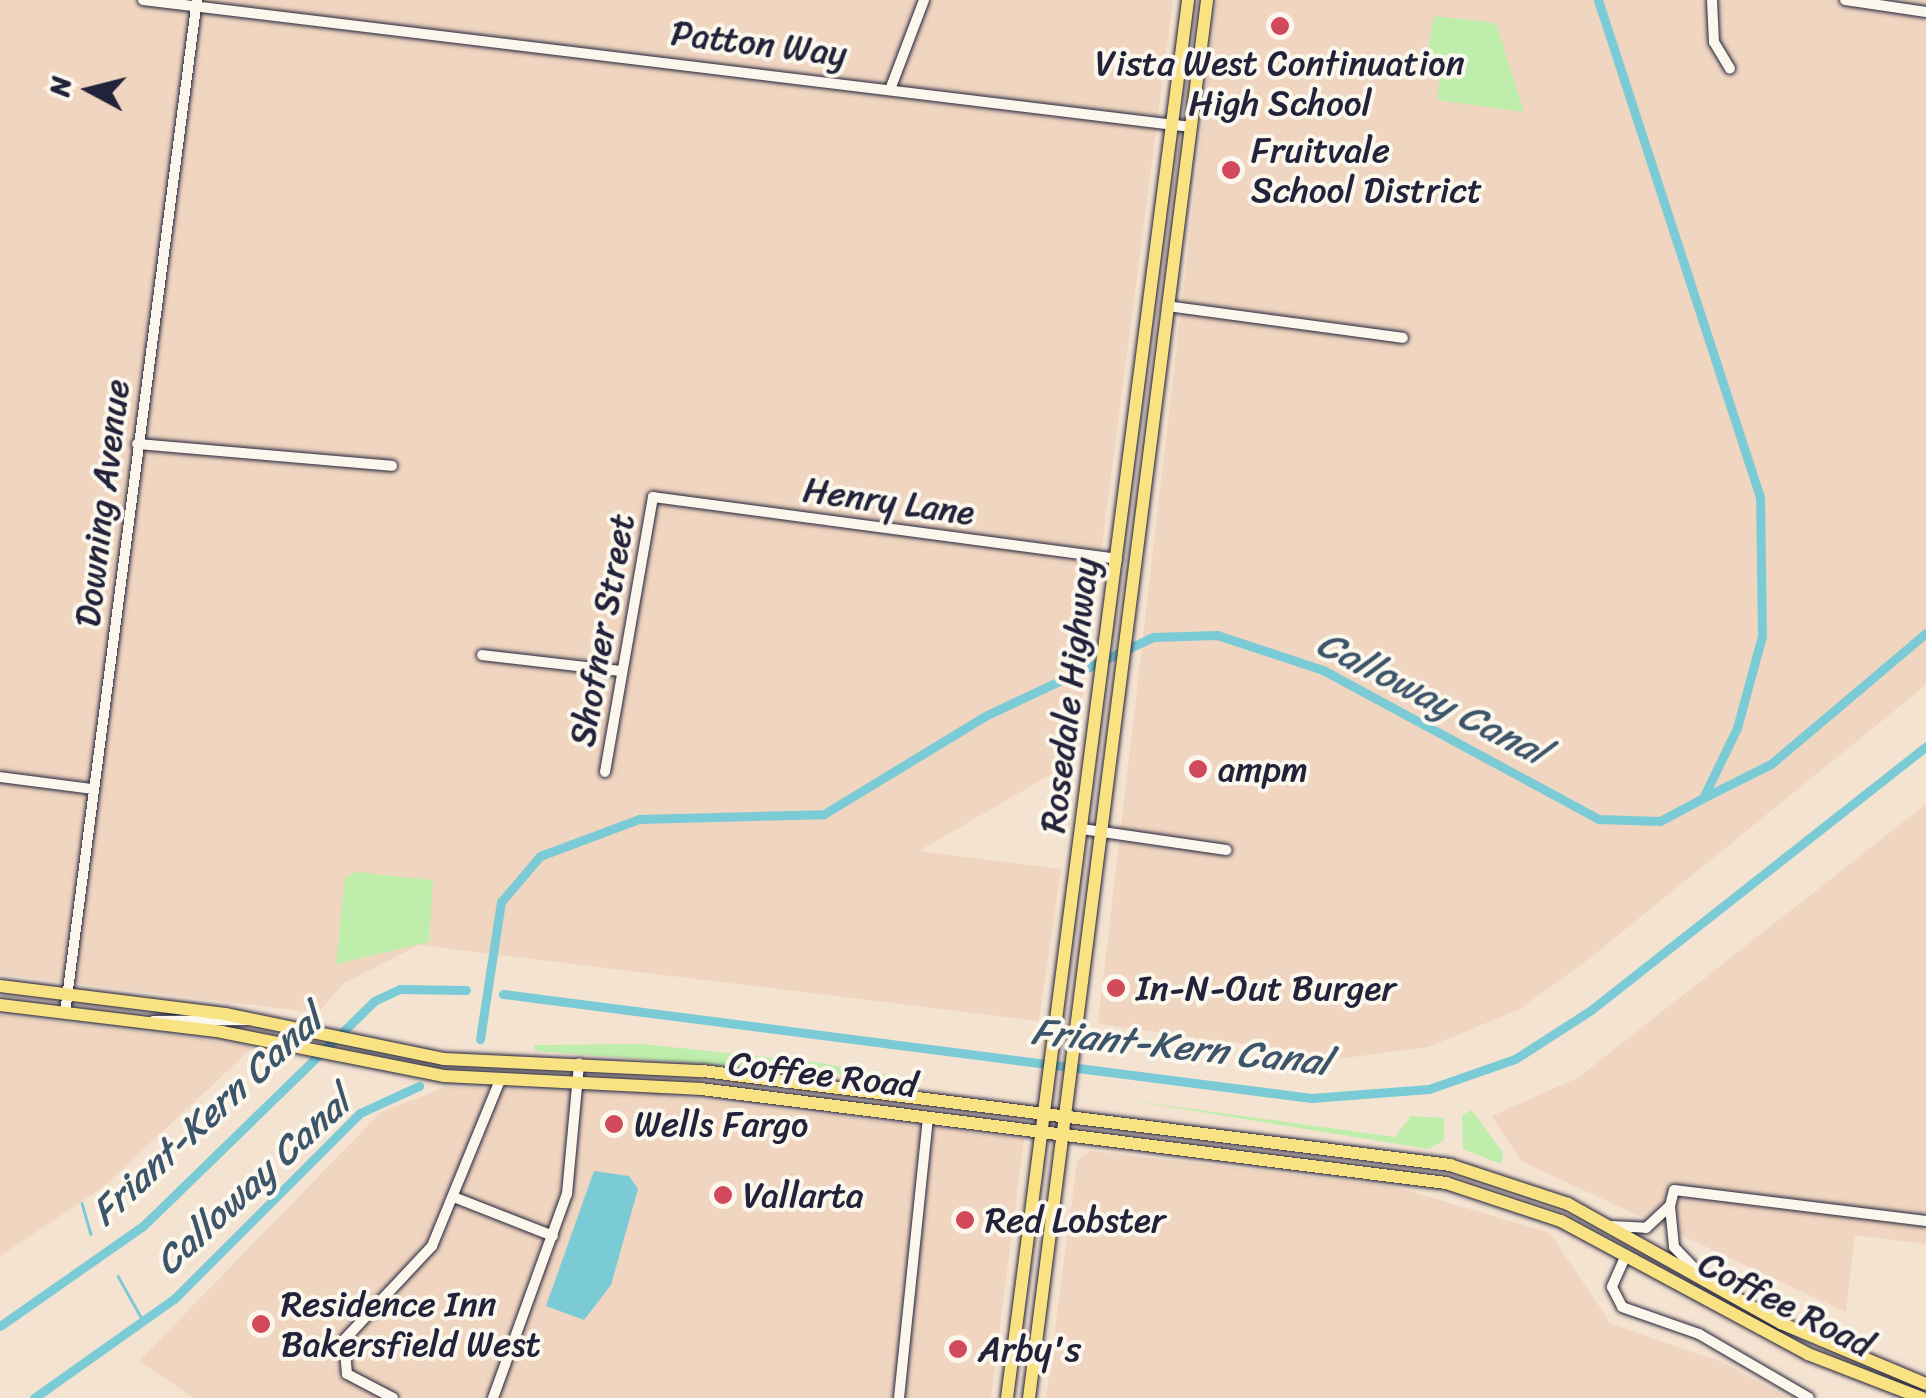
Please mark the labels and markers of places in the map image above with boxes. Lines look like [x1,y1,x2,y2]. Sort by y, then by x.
marker: Vista West Continuation High School [1269,15,1291,37]
place label: Vista West Continuation High School [1093,42,1467,124]
place label: Fruitvale School District [1251,129,1482,211]
marker: Fruitvale School District [1220,159,1242,181]
place label: ampm [1218,748,1308,790]
marker: ampm [1187,758,1209,780]
place label: In-N-Out Burger [1136,967,1397,1009]
marker: In-N-Out Burger [1105,977,1127,999]
place label: Wells Fargo [634,1103,809,1145]
marker: Wells Fargo [603,1113,625,1135]
place label: Vallarta [743,1174,864,1216]
marker: Vallarta [712,1184,734,1206]
place label: Red Lobster [985,1199,1167,1241]
marker: Red Lobster [954,1209,976,1231]
place label: Residence Inn Bakersfield West [281,1283,543,1365]
marker: Residence Inn Bakersfield West [250,1313,272,1335]
place label: Arby's [978,1328,1081,1370]
marker: Arby's [947,1338,969,1360]

